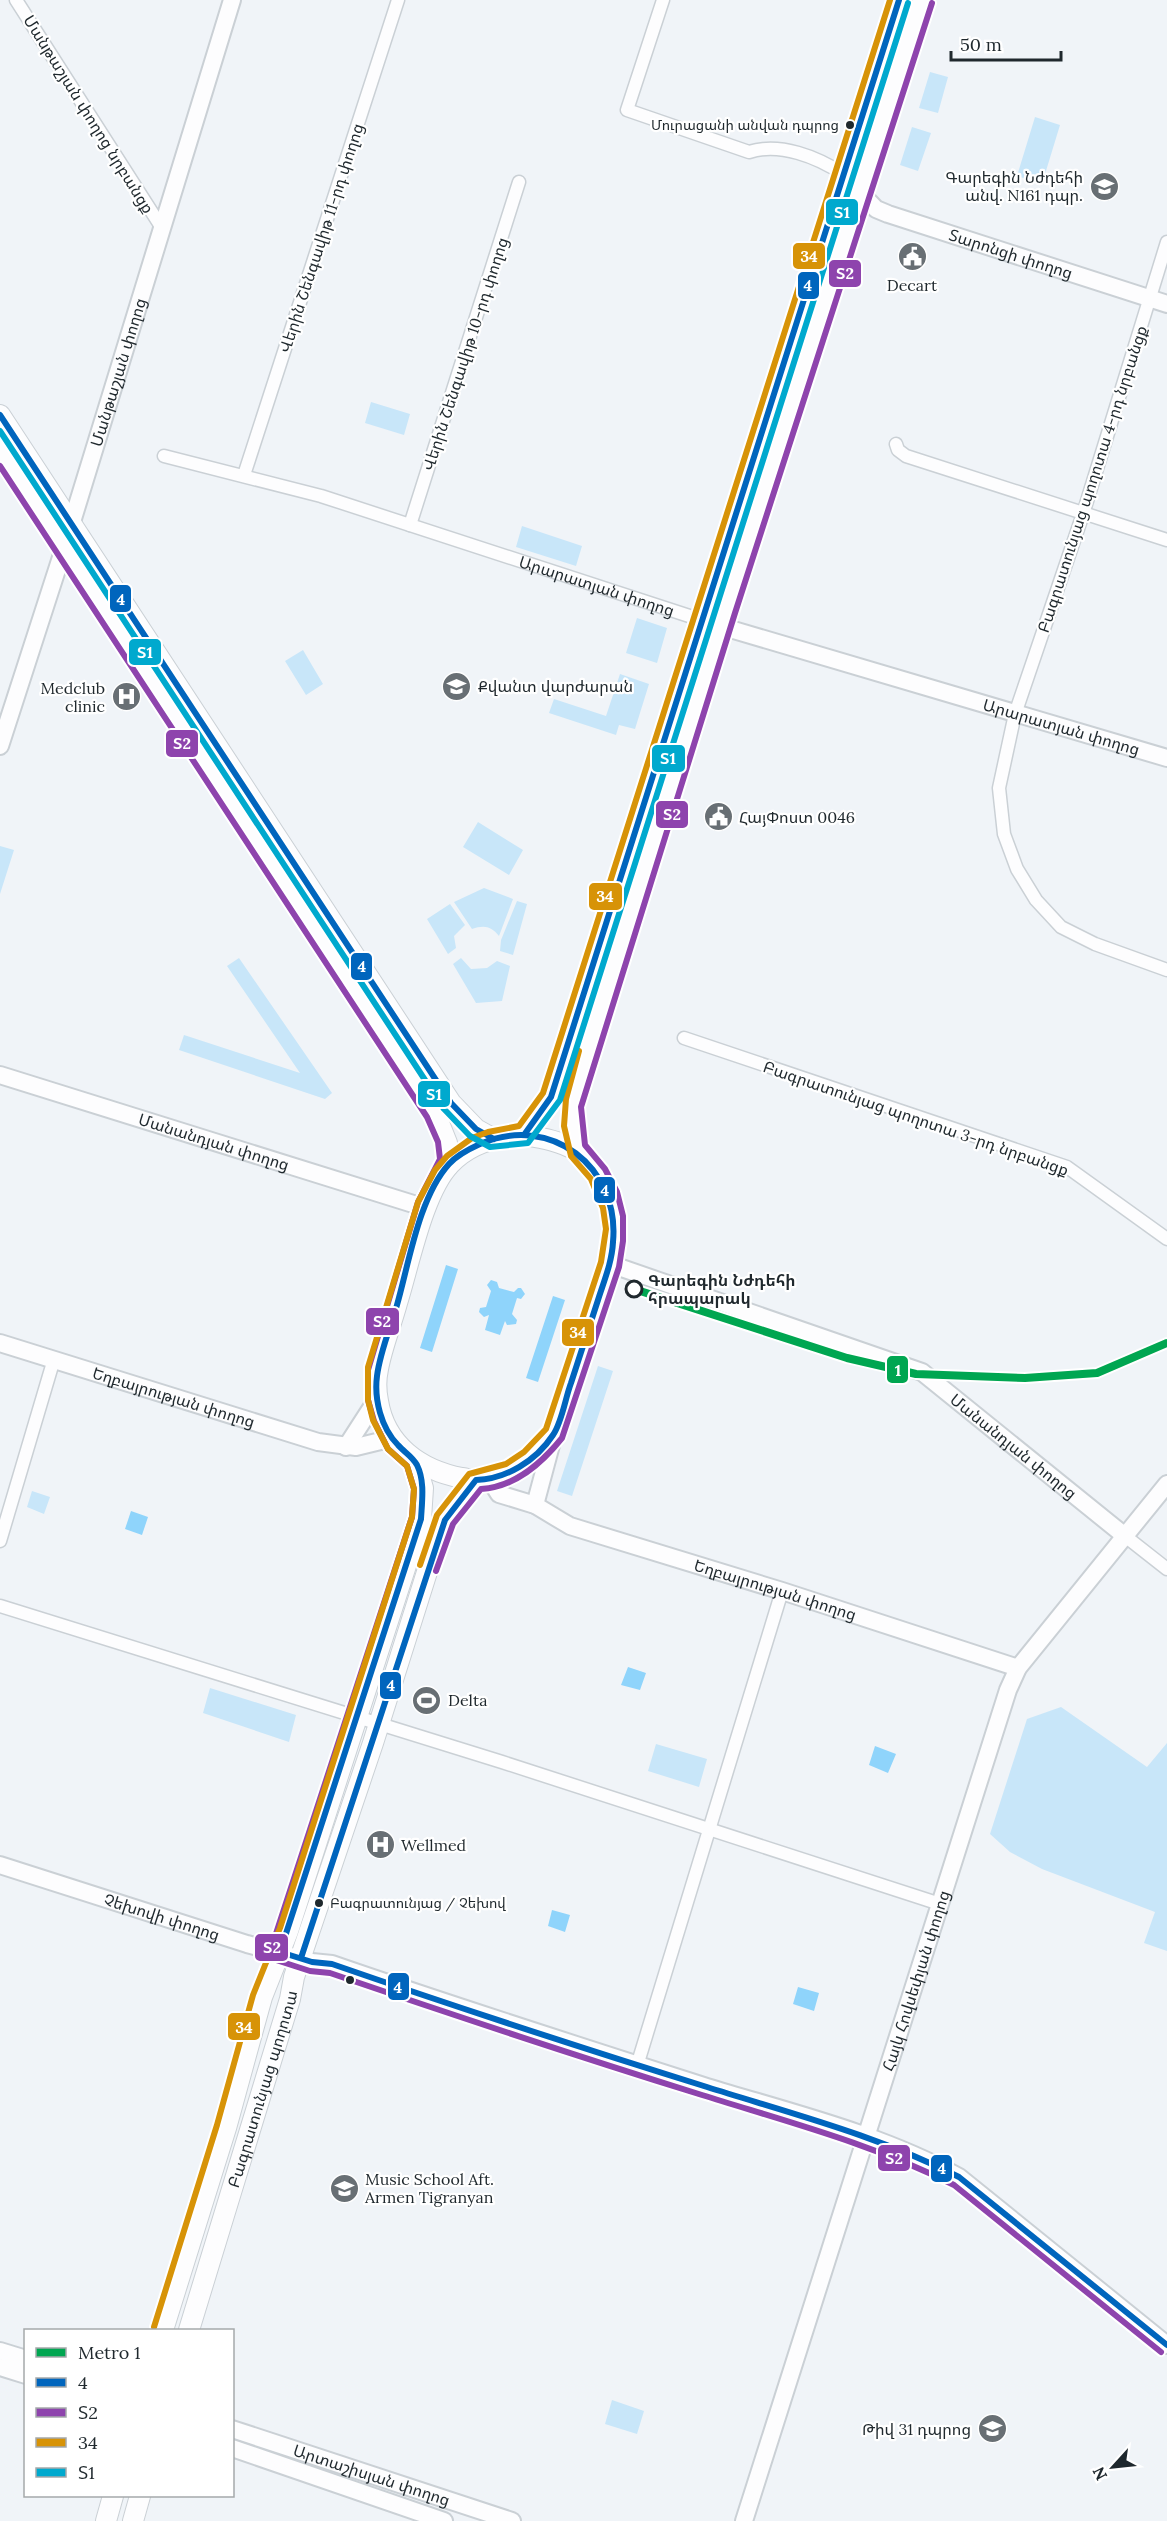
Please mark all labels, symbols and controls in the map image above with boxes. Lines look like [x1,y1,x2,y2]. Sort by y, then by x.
street label: Մանթաշյան փողոց նրբանցք [19,11,159,217]
scale bar [951,24,1060,62]
text: 50 m [960,33,1002,56]
place label: Մուրացանի անվան դպրոց [651,116,839,134]
marker: Մուրացանի անվան դպրոց [844,119,856,131]
street label: Վերին Շենգավիթ 11-րդ փողոց [274,121,368,355]
place label: Գարեգին Նժդեհի անվ. N161 դպր. [945,167,1083,205]
school or university icon: Գարեգին Նժդեհի անվ. N161 դպր. [1088,170,1120,202]
line badge: Տ1 [825,198,859,226]
text: Տ1 [834,202,850,222]
street label: Տարոնցի փողոց [947,224,1075,283]
street label: Վերին Շենգավիթ 10-րդ փողոց [418,235,512,473]
public building icon: Decart [896,241,928,273]
line badge: 34 [792,242,826,270]
text: 34 [800,246,818,266]
line badge: Տ2 [828,259,862,288]
text: Տ2 [836,263,854,283]
line badge: 4 [797,271,820,300]
text: 4 [804,275,813,295]
place label: Decart [887,275,938,295]
street label: Մանթաշյան փողոց [86,295,150,449]
street label: Բագրատունյաց պողոտա 4-րդ նրբանցք [1033,323,1151,635]
street label: Արարատյան փողոց [516,551,677,620]
line badge: 4 [109,584,132,613]
text: 4 [117,589,126,609]
line badge: Տ1 [128,638,162,666]
text: Տ1 [137,642,153,662]
school or university icon: Քվանտ վարժարան [441,670,473,702]
place label: Քվանտ վարժարան [478,676,633,696]
place label: Medclub clinic [41,678,105,716]
hospital icon: Medclub clinic [110,681,142,713]
street label: Արարատյան փողոց [981,694,1142,759]
line badge: Տ2 [165,729,199,758]
text: Տ2 [173,733,191,753]
line badge: Տ1 [651,744,686,773]
text: Տ1 [660,748,676,768]
line badge: Տ2 [655,800,689,829]
public building icon: ՀայՓոստ 0046 [702,801,734,833]
text: Տ2 [663,804,681,824]
place label: ՀայՓոստ 0046 [739,807,855,827]
line badge: 34 [588,882,623,911]
text: 34 [596,886,614,906]
line badge: 4 [350,952,373,981]
text: 4 [358,956,367,976]
street label: Բագրատունյաց պողոտա 3-րդ նրբանցք [761,1056,1071,1180]
line badge: Տ1 [417,1080,451,1108]
text: Տ1 [426,1084,442,1104]
street label: Մանանդյան փողոց [136,1109,292,1175]
line badge: 4 [593,1176,616,1204]
text: 4 [601,1180,610,1200]
place label: Գարեգին Նժդեհի հրապարակ [648,1270,796,1308]
marker: Գարեգին Նժդեհի հրապարակ [625,1280,643,1298]
line badge: Տ2 [365,1307,400,1336]
text: Տ2 [373,1311,391,1331]
line badge: 34 [561,1318,595,1347]
text: 34 [569,1322,587,1342]
line badge: 1 [886,1355,909,1384]
text: 1 [895,1360,901,1380]
street label: Եղբայրության փողոց [90,1362,258,1432]
street label: Մանանդյան փողոց [946,1389,1081,1503]
street label: Եղբայրության փողոց [692,1555,859,1625]
line badge: 4 [379,1671,402,1700]
text: 4 [387,1675,396,1695]
sports icon: Delta [411,1684,443,1716]
place label: Delta [448,1690,487,1710]
hospital icon: Wellmed [364,1829,396,1861]
place label: Wellmed [401,1835,467,1855]
street label: Հայկ Հովսեփյան փողոց [878,1888,954,2073]
street label: Չեխովի փողոց [101,1889,222,1945]
place label: Բագրատունյաց / Չեխով [330,1894,506,1912]
marker: Բագրատունյաց / Չեխով [313,1897,325,1909]
line badge: Տ2 [254,1933,289,1962]
text: Տ2 [263,1937,281,1957]
line badge: 4 [387,1972,410,2001]
unlabelled marker [344,1974,356,1986]
text: 4 [394,1977,403,1997]
street label: Բագրատունյաց պողոտա [223,1989,301,2190]
line badge: 34 [227,2012,261,2041]
text: 34 [235,2017,253,2037]
line badge: Տ2 [877,2144,911,2172]
text: Տ2 [885,2148,903,2168]
line badge: 4 [930,2154,953,2183]
text: 4 [938,2158,947,2178]
place label: Music School Aft. Armen Tigranyan [364,2169,494,2207]
school or university icon: Music School Aft. Armen Tigranyan [328,2172,360,2204]
legend [24,2329,234,2497]
text: Metro 1 [78,2341,140,2364]
text: 4 [78,2371,88,2394]
text: Տ2 [78,2401,98,2424]
school or university icon: Թիվ 31 դպրոց [976,2413,1008,2445]
place label: Թիվ 31 դպրոց [862,2419,971,2439]
text: 34 [78,2431,98,2454]
north arrow [1083,2437,1143,2497]
street label: Արտաշիսյան փողոց [291,2440,453,2510]
text: Տ1 [78,2461,95,2484]
text: N [1088,2464,1111,2484]

